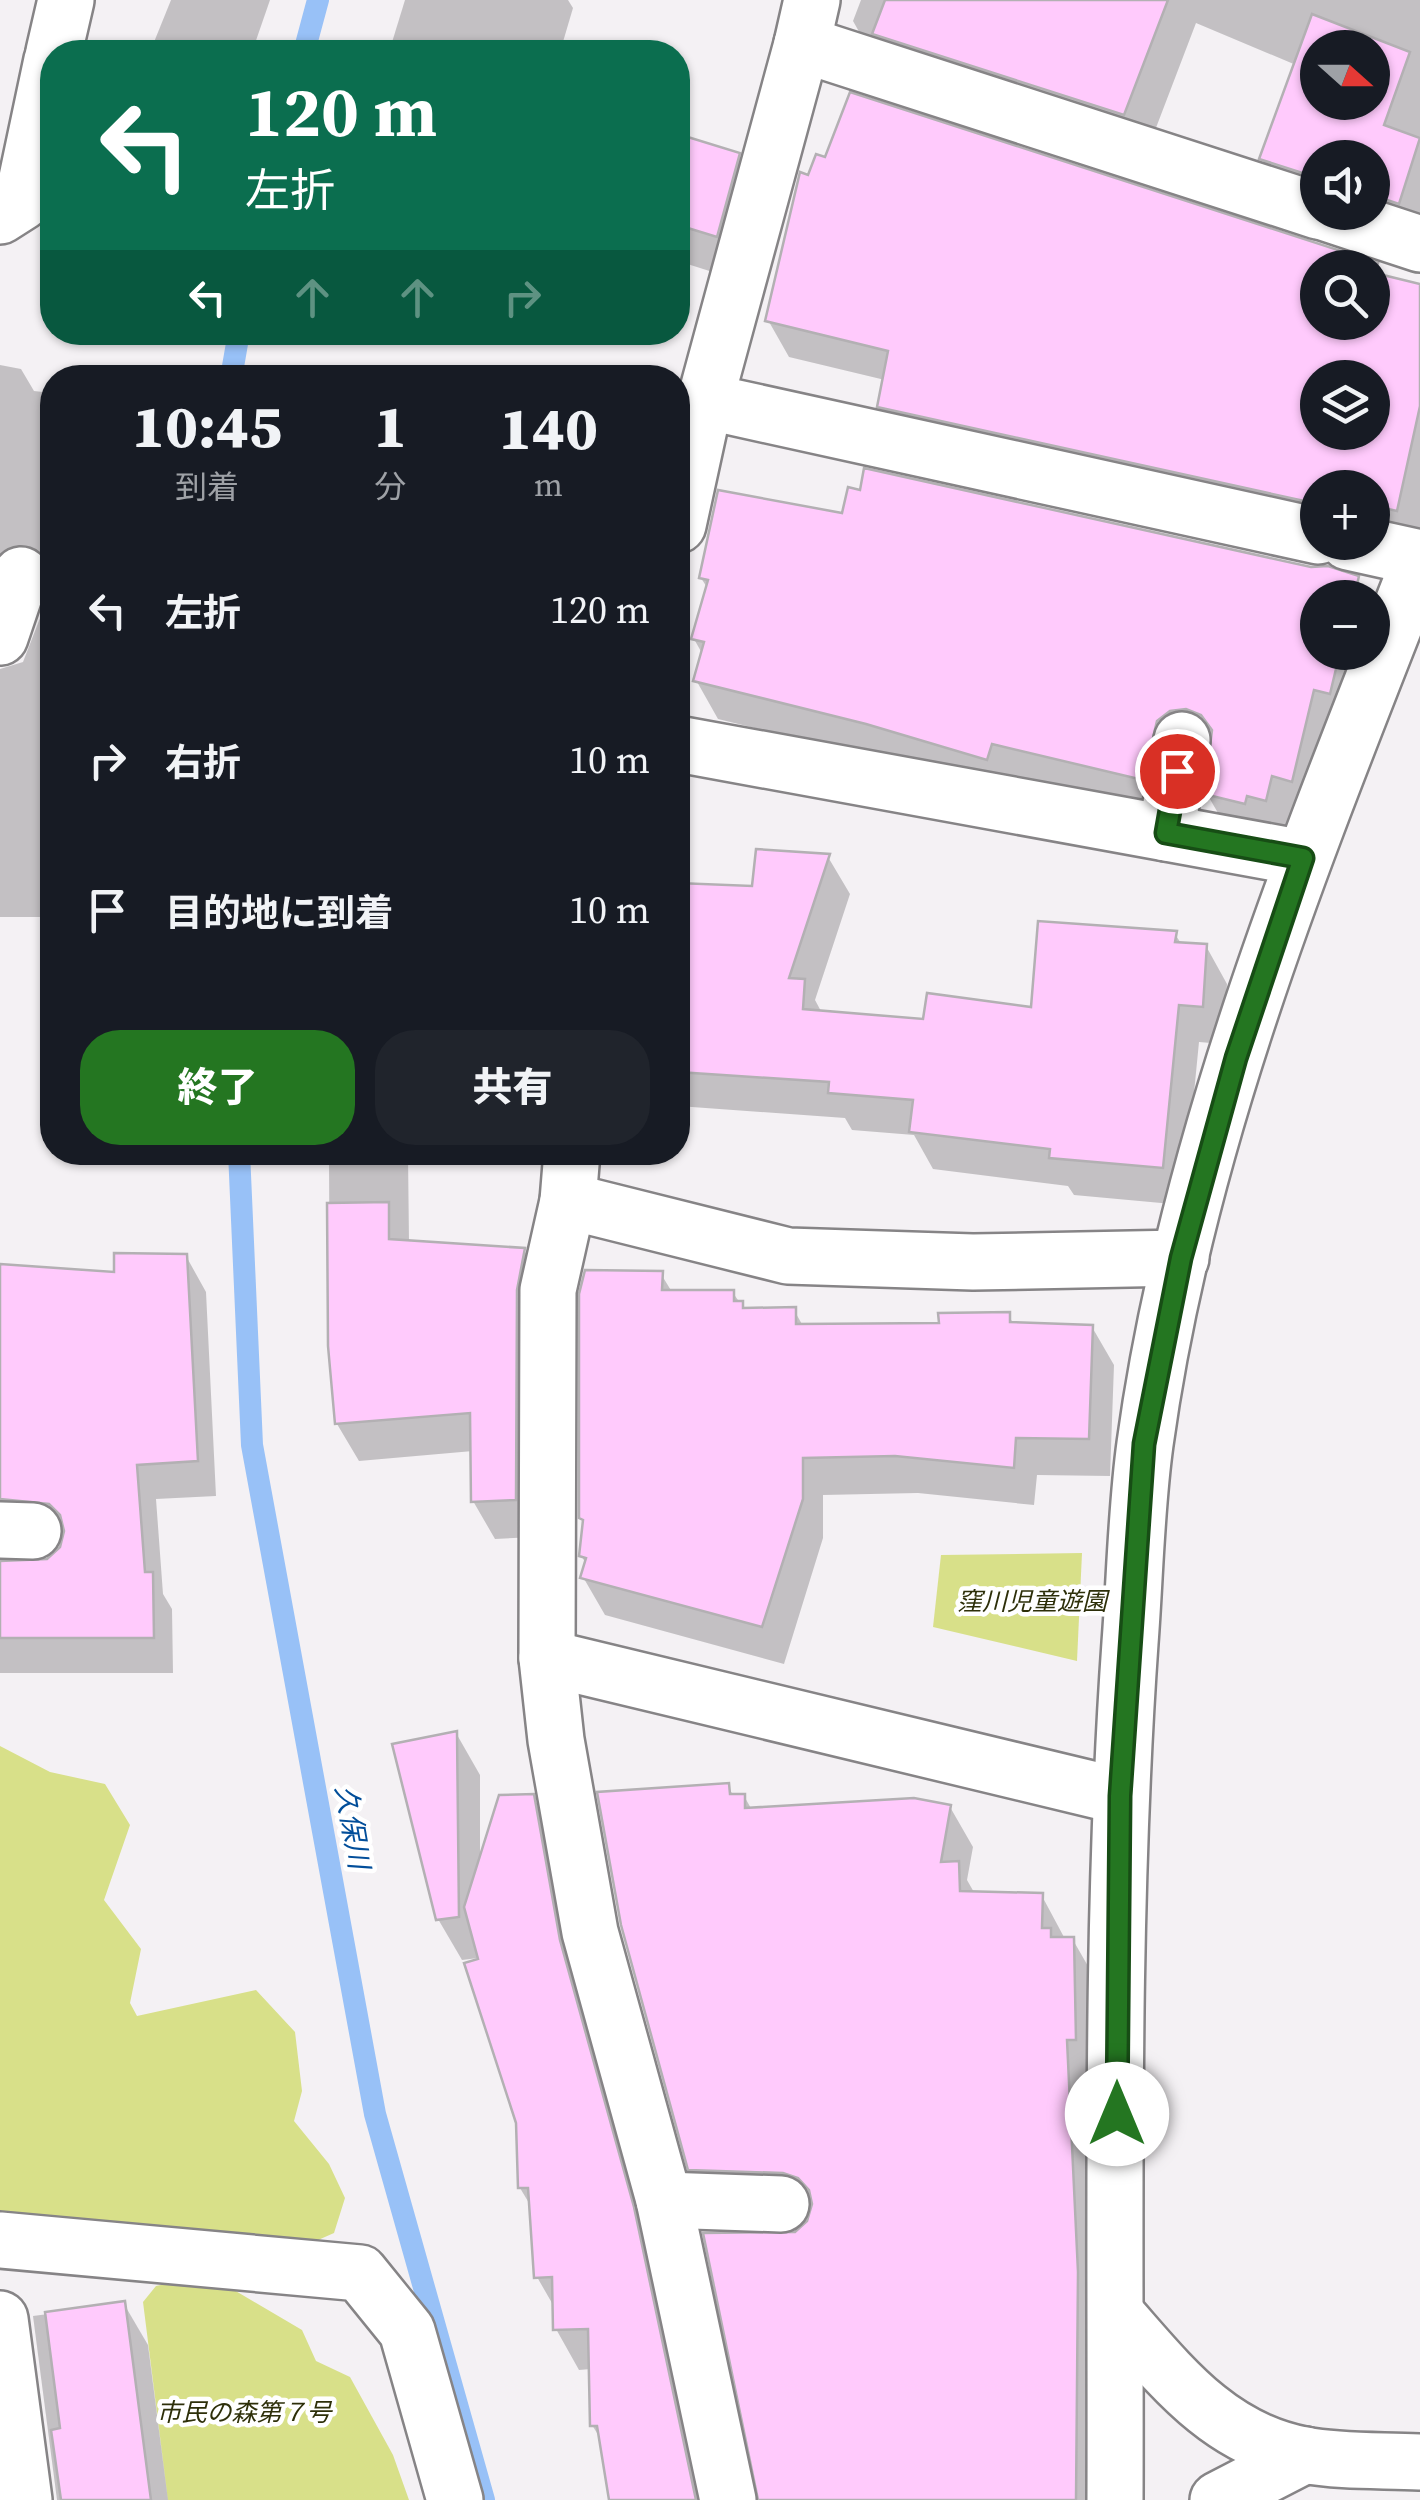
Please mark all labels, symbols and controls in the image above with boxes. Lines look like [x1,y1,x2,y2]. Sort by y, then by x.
north arrow [1300,30,1390,120]
map controls [1300,30,1390,670]
text: 120 m [245,63,437,159]
icon: left [80,80,210,210]
button: sound [1300,140,1390,230]
text: 左折 [245,159,335,221]
button: search [1300,250,1390,340]
icon: left [180,270,235,325]
icon: ahead [285,270,340,325]
icon: ahead [390,270,445,325]
icon: right [495,270,550,325]
button: layers [1300,360,1390,450]
text: 10:45 [132,385,282,467]
text: 1 [374,385,407,467]
text: 140 [499,387,598,469]
text: m [534,463,563,507]
text: 到着 [175,465,239,509]
text: 分 [375,465,407,509]
button: + [1300,470,1390,560]
button: − [1300,580,1390,670]
icon: left [80,583,135,638]
text: 120 m [550,584,650,636]
text: 左折 [165,587,241,639]
pin [1135,729,1220,814]
icon: right [80,733,135,788]
text: 10 m [569,734,650,786]
text: 右折 [165,737,241,789]
icon: arrive [1150,744,1205,799]
icon: arrive [80,883,135,938]
text: 10 m [569,884,650,936]
text: 目的地に到着 [165,887,393,939]
button: 終了 [80,1030,355,1145]
button: 共有 [375,1030,650,1145]
park label: 窪川児童遊園 [957,1584,1110,1618]
water label: 久保川 [327,1782,380,1875]
position arrow [1065,2062,1169,2166]
park label: 市民の森第７号 [156,2395,333,2429]

